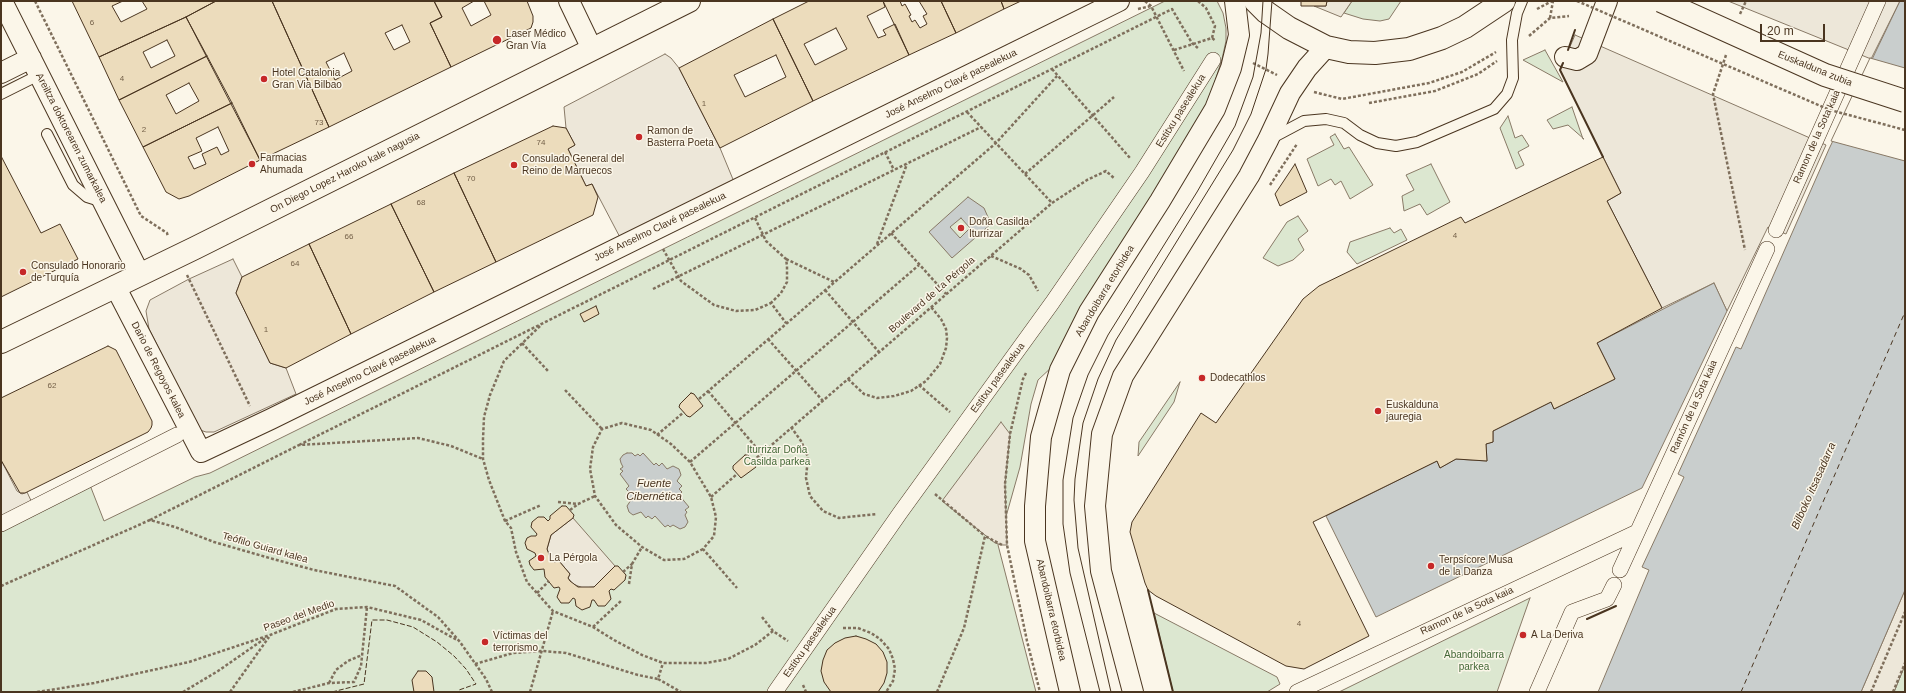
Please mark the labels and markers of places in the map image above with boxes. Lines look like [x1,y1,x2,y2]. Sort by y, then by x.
place label: Laser Médico Gran Vía [506,28,566,52]
marker: Laser Médico Gran Vía [491,34,503,46]
place label: Hotel Catalonia Gran Via Bilbao [272,67,342,90]
marker: Hotel Catalonia Gran Via Bilbao [259,74,269,84]
place label: Ramon de Basterra Poeta [647,125,714,148]
marker: Ramon de Basterra Poeta [634,132,644,142]
place label: Farmacias Ahumada [260,152,307,176]
place label: Consulado General del Reino de Marruecos [522,153,624,176]
marker: Farmacias Ahumada [247,159,257,169]
marker: Consulado General del Reino de Marruecos [509,160,519,170]
place label: Doña Casilda Iturrizar [969,216,1029,240]
marker: Doña Casilda Iturrizar [956,223,966,233]
place label: Consulado Honorario de Turquía [31,260,126,284]
marker: Consulado Honorario de Turquía [18,267,28,277]
place label: Dodecathlos [1210,372,1266,384]
marker: Dodecathlos [1197,373,1207,383]
place label: Euskalduna jauregia [1386,399,1438,422]
marker: Euskalduna jauregia [1373,406,1383,416]
place label: La Pérgola [549,552,597,564]
marker: La Pérgola [536,553,546,563]
place label: Terpsícore Musa de la Danza [1439,554,1513,578]
marker: Terpsícore Musa de la Danza [1426,561,1436,571]
place label: A La Deriva [1531,629,1583,641]
place label: Víctimas del terrorismo [493,630,547,654]
marker: A La Deriva [1518,630,1528,640]
marker: Víctimas del terrorismo [480,637,490,647]

